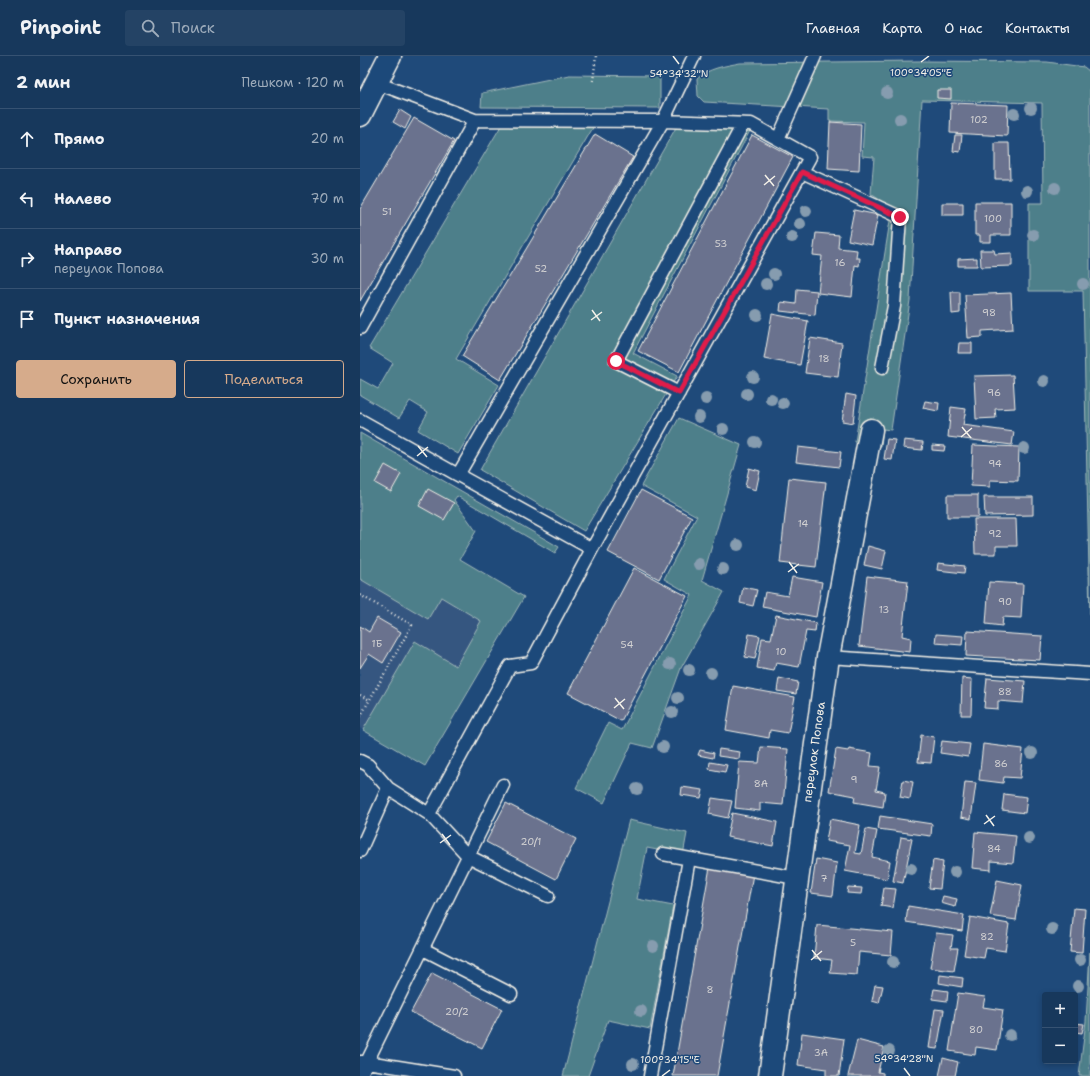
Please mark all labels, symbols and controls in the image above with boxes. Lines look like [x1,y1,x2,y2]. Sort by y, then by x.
search box [125,10,405,46]
text: Pinpoint [20,15,101,40]
icon: search [139,17,161,39]
text: Поиск [171,18,215,38]
text: Главная [806,19,860,37]
text: Карта [882,19,922,37]
text: О нас [944,19,983,37]
text: Контакты [1005,19,1070,37]
text: 100°34'05"E [890,66,952,79]
text: 54°34'32"N [650,67,708,80]
text: 2 мин [16,71,71,93]
text: Пешком · 120 m [241,74,344,91]
house number: 102 [970,113,988,126]
icon: ahead [16,128,38,150]
text: Прямо [54,129,104,149]
text: 20 m [311,130,344,147]
icon: left [16,188,38,210]
text: Налево [54,189,112,209]
text: 70 m [310,190,344,207]
house number: 51 [382,205,392,218]
route end [891,208,909,226]
house number: 100 [984,212,1002,225]
house number: 53 [715,237,727,250]
text: Направо [54,240,122,260]
icon: right [16,248,38,270]
text: 30 m [310,250,344,267]
house number: 16 [835,256,845,269]
text: переулок Попова [54,260,164,277]
house number: 52 [535,262,547,275]
house number: 98 [982,306,996,319]
icon: arrive [16,308,38,330]
text: Пункт назначения [54,309,200,329]
route start [607,352,625,370]
house number: 18 [818,352,830,365]
button: Сохранить [16,360,176,398]
button: Поделиться [184,360,344,398]
house number: 96 [987,386,1001,399]
house number: 94 [988,457,1002,470]
house number: 14 [798,517,808,530]
house number: 92 [988,527,1002,540]
house number: 90 [998,595,1012,608]
house number: 13 [879,603,889,616]
house number: 1Б [372,637,382,650]
house number: 54 [621,638,633,651]
house number: 10 [776,645,786,658]
house number: 88 [998,685,1012,698]
street label: переулок Попова [799,700,829,803]
house number: 86 [994,757,1008,770]
house number: 9 [851,773,858,786]
house number: 8А [754,777,768,790]
house number: 20/1 [520,835,542,848]
house number: 84 [987,842,1001,855]
house number: 7 [821,872,828,885]
house number: 82 [980,930,994,943]
house number: 5 [850,936,856,949]
house number: 8 [707,983,714,996]
map controls [1042,992,1078,1064]
button: + [1042,992,1078,1028]
house number: 20/2 [445,1005,469,1018]
house number: 80 [969,1023,983,1036]
button: − [1042,1028,1078,1064]
house number: 3А [814,1046,828,1059]
text: 54°34'28"N [875,1052,933,1065]
text: 100°34'15"E [640,1053,700,1066]

